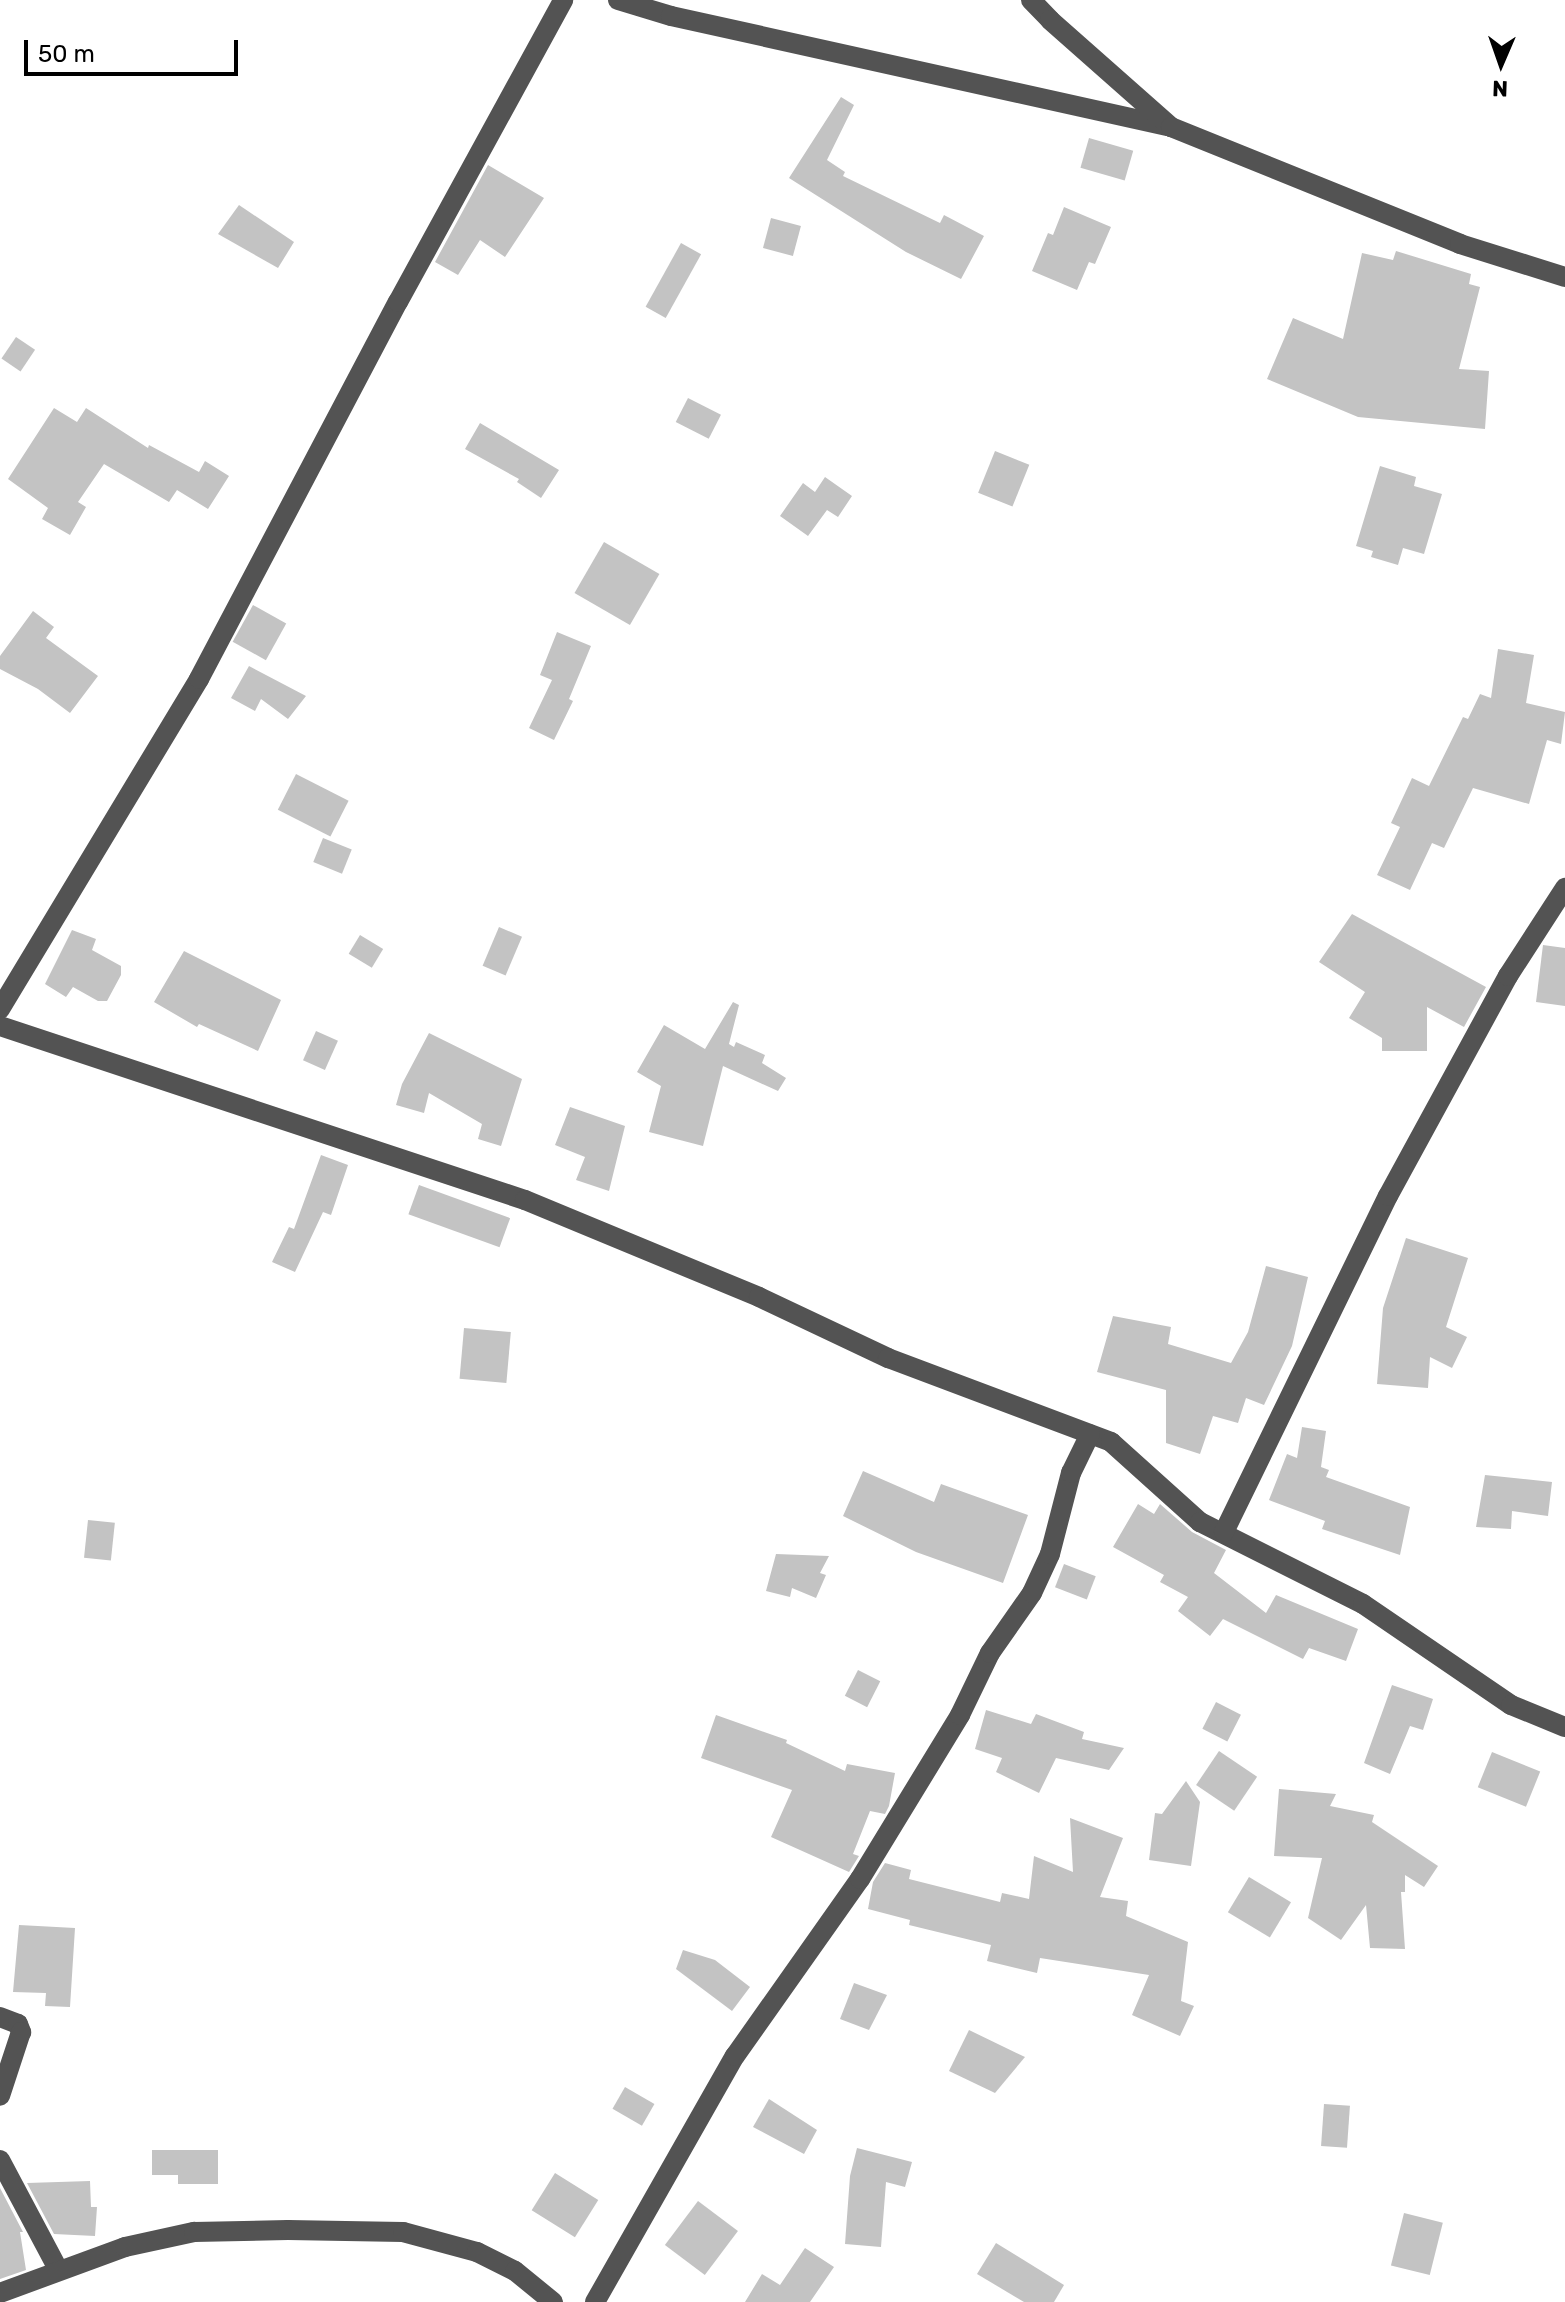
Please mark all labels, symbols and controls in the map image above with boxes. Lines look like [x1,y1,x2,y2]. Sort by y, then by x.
scale bar [28,24,242,74]
north arrow [1461,24,1541,104]
text: 50 m [38,40,95,68]
text: N [1492,75,1509,102]

